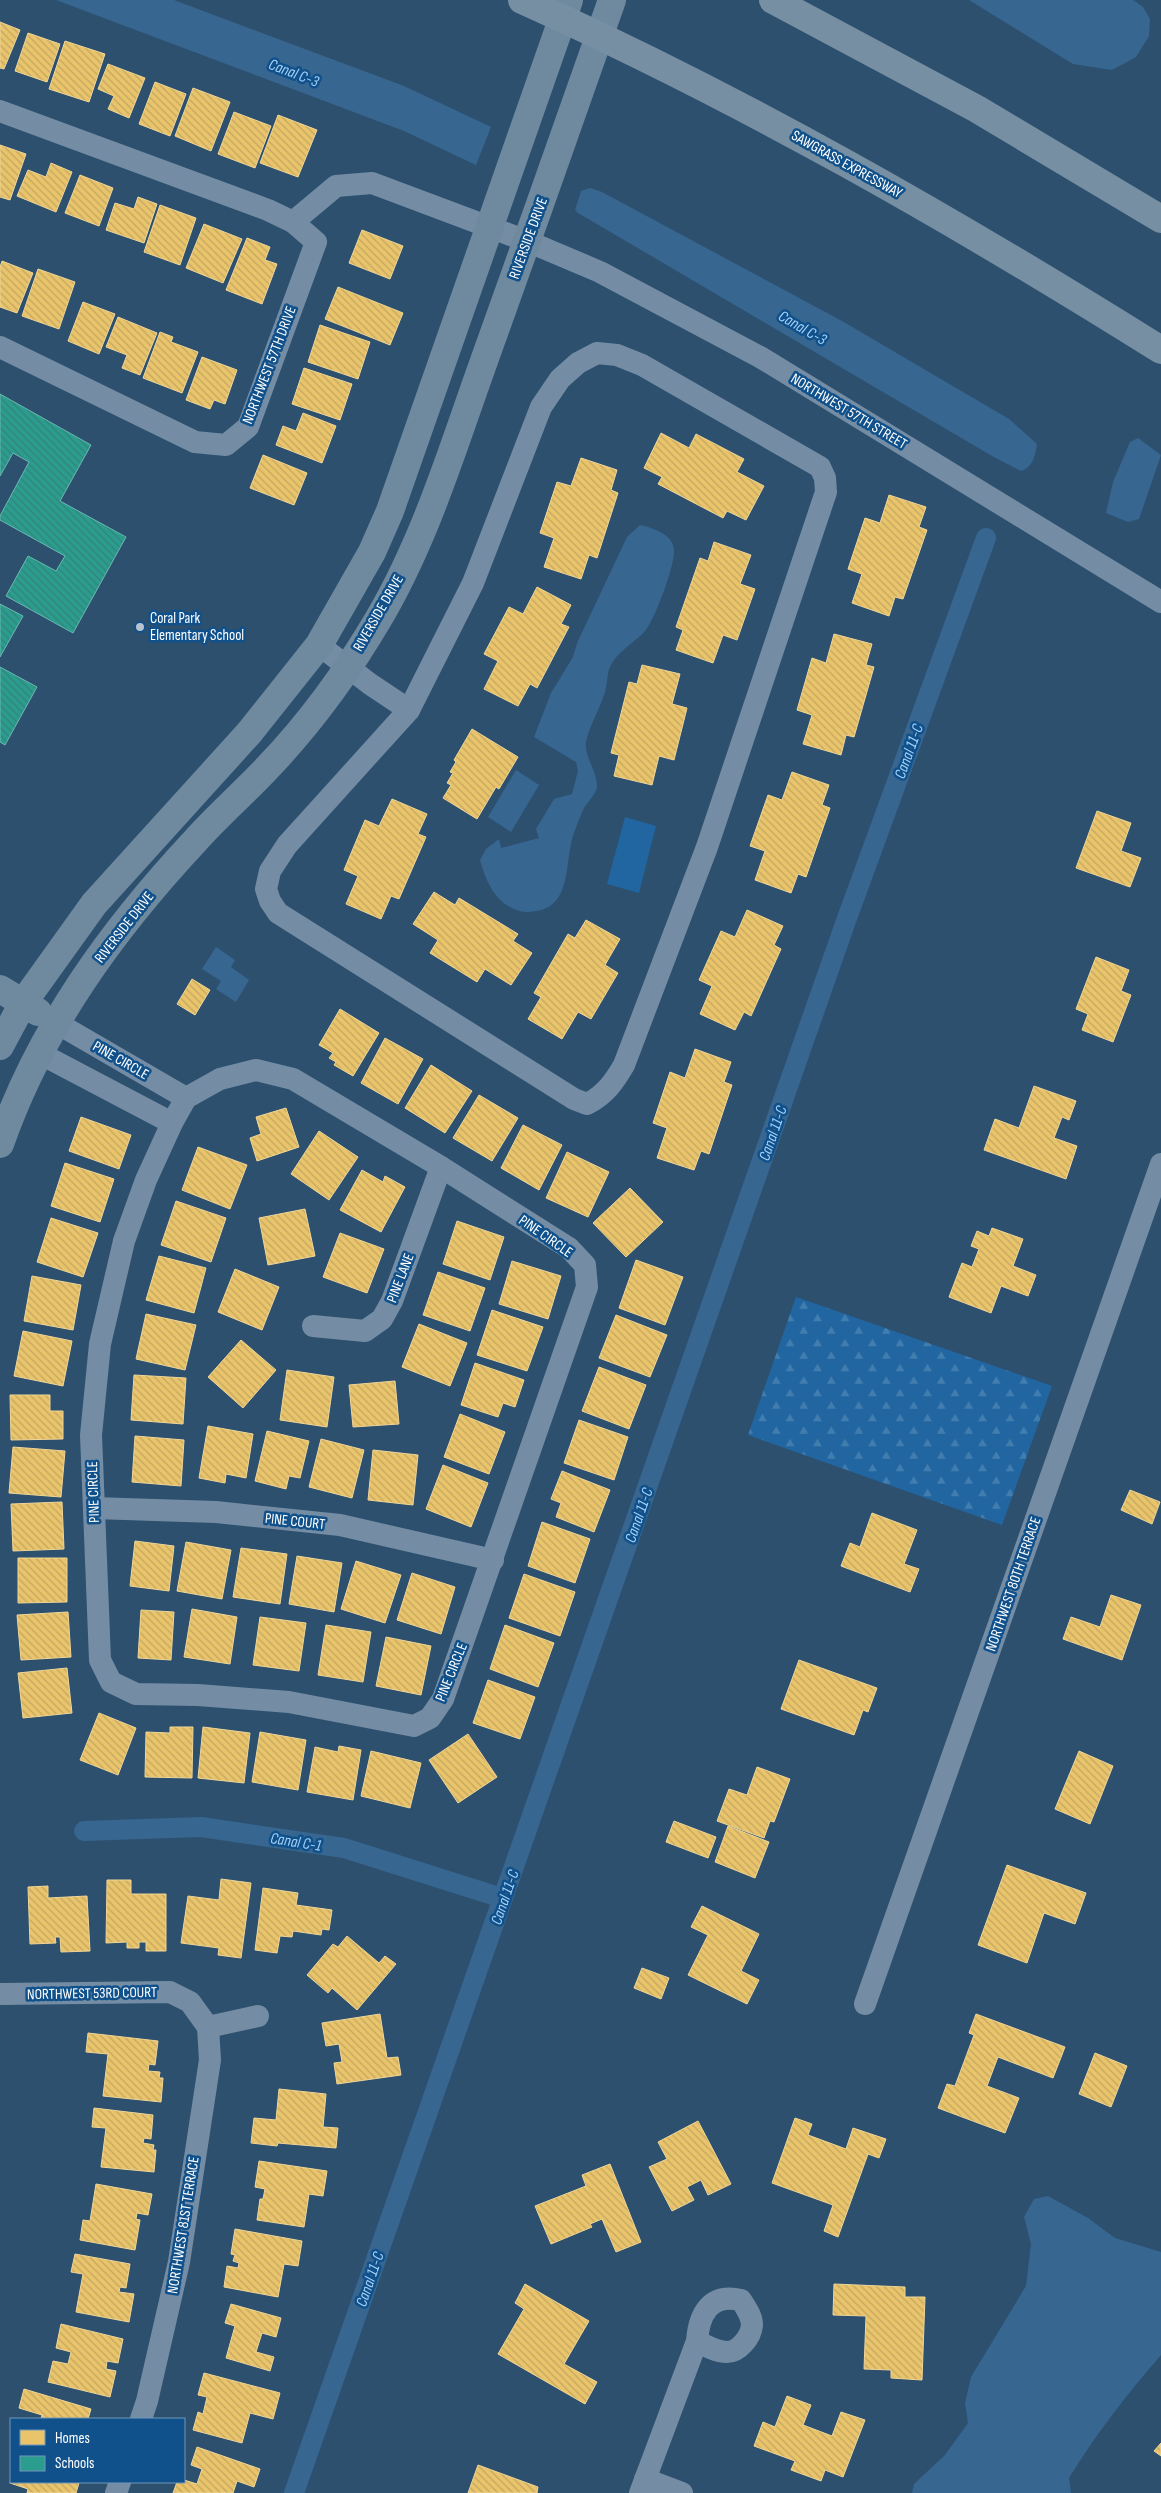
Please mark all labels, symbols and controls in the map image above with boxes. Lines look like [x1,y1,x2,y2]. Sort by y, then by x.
water label: Canal C-3 [266,55,322,92]
street label: SAWGRASS EXPRESSWAY [788,126,906,203]
street label: RIVERSIDE DRIVE [505,195,552,282]
street label: NORTHWEST 57TH DRIVE [238,303,301,427]
water label: Canal C-3 [775,307,830,350]
street label: NORTHWEST 57TH STREET [787,369,910,454]
street label: RIVERSIDE DRIVE [349,571,408,655]
place label: Coral Park Elementary School [150,609,244,645]
marker: Coral Park Elementary School [134,621,146,633]
water label: Canal 11-C [891,721,928,782]
street label: RIVERSIDE DRIVE [91,888,158,967]
street label: PINE CIRCLE [89,1037,152,1084]
water label: Canal 11-C [755,1103,792,1163]
street label: PINE CIRCLE [515,1211,576,1262]
street label: PINE LANE [382,1251,419,1306]
street label: PINE CIRCLE [83,1461,104,1523]
water label: Canal 11-C [621,1485,658,1545]
street label: PINE COURT [264,1509,326,1534]
street label: NORTHWEST 80TH TERRACE [982,1514,1045,1654]
street label: PINE CIRCLE [431,1640,472,1704]
water label: Canal C-1 [269,1829,323,1856]
water label: Canal 11-C [487,1867,524,1927]
street label: NORTHWEST 53RD COURT [27,1983,157,2004]
street label: NORTHWEST 81ST TERRACE [163,2155,204,2295]
water label: Canal 11-C [352,2249,389,2309]
legend [10,2418,185,2483]
text: Homes [55,2429,90,2448]
text: Schools [55,2454,94,2473]

